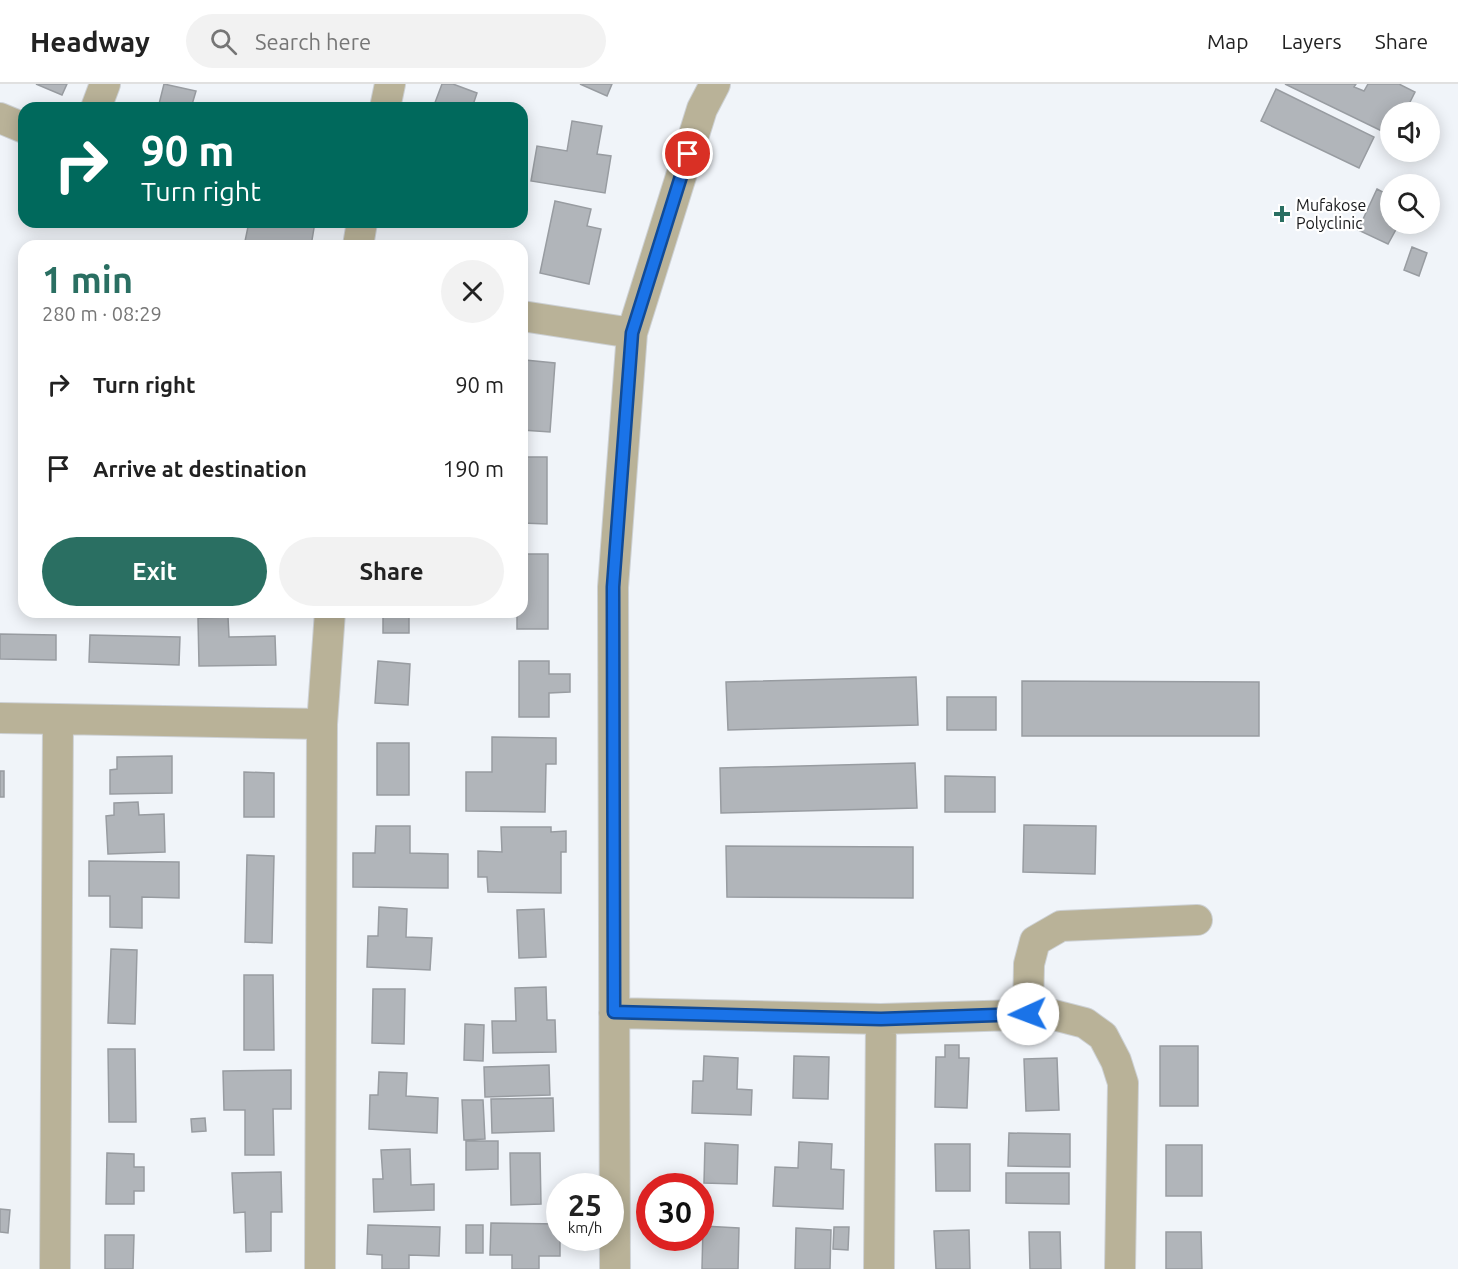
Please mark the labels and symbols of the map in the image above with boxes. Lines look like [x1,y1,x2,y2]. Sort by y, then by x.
pin [662,128,713,179]
place label: Mufakose Polyclinic [1296,196,1366,232]
marker: Mufakose Polyclinic [1273,205,1291,223]
position arrow [996,982,1060,1046]
speed limit sign: 30 [636,1173,714,1251]

